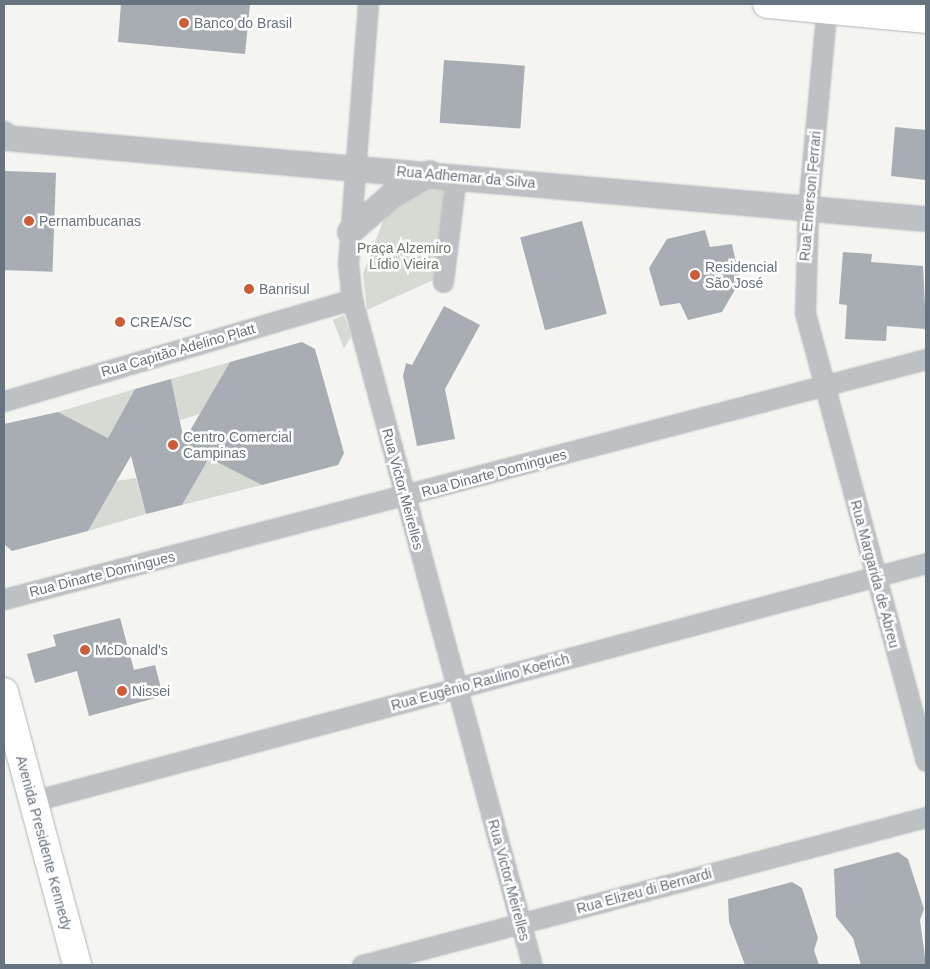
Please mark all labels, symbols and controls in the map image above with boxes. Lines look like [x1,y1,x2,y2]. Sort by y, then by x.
place label: Banco do Brasil [194,15,292,31]
marker: Banco do Brasil [178,17,190,29]
street label: Rua Emerson Ferrari [796,130,824,262]
street label: Rua Adhemar da Silva [395,163,537,191]
place label: Pernambucanas [39,213,141,229]
marker: Pernambucanas [23,215,35,227]
park label: Praça Alzemiro Lídio Vieira [357,240,451,272]
place label: Residencial São José [705,259,777,292]
marker: Residencial São José [689,269,701,281]
place label: Banrisul [259,281,310,297]
marker: Banrisul [243,283,255,295]
place label: CREA/SC [130,314,192,330]
marker: CREA/SC [114,316,126,328]
street label: Rua Capitão Adelino Platt [99,320,257,380]
street label: Rua Victor Meirelles [379,426,427,552]
place label: Centro Comercial Campinas [183,429,292,462]
marker: Centro Comercial Campinas [167,439,179,451]
street label: Rua Dinarte Domingues [420,446,568,500]
street label: Rua Margarida de Abreu [847,498,903,650]
street label: Rua Dinarte Domingues [27,548,177,600]
place label: McDonald's [95,642,168,658]
marker: McDonald's [79,644,91,656]
street label: Rua Eugênio Raulino Koerich [389,650,571,714]
place label: Nissei [132,683,170,699]
marker: Nissei [116,685,128,697]
street label: Avenida Presidente Kennedy [13,754,75,932]
street label: Rua Victor Meirelles [485,817,533,943]
street label: Rua Elizeu di Bernardi [575,865,713,917]

